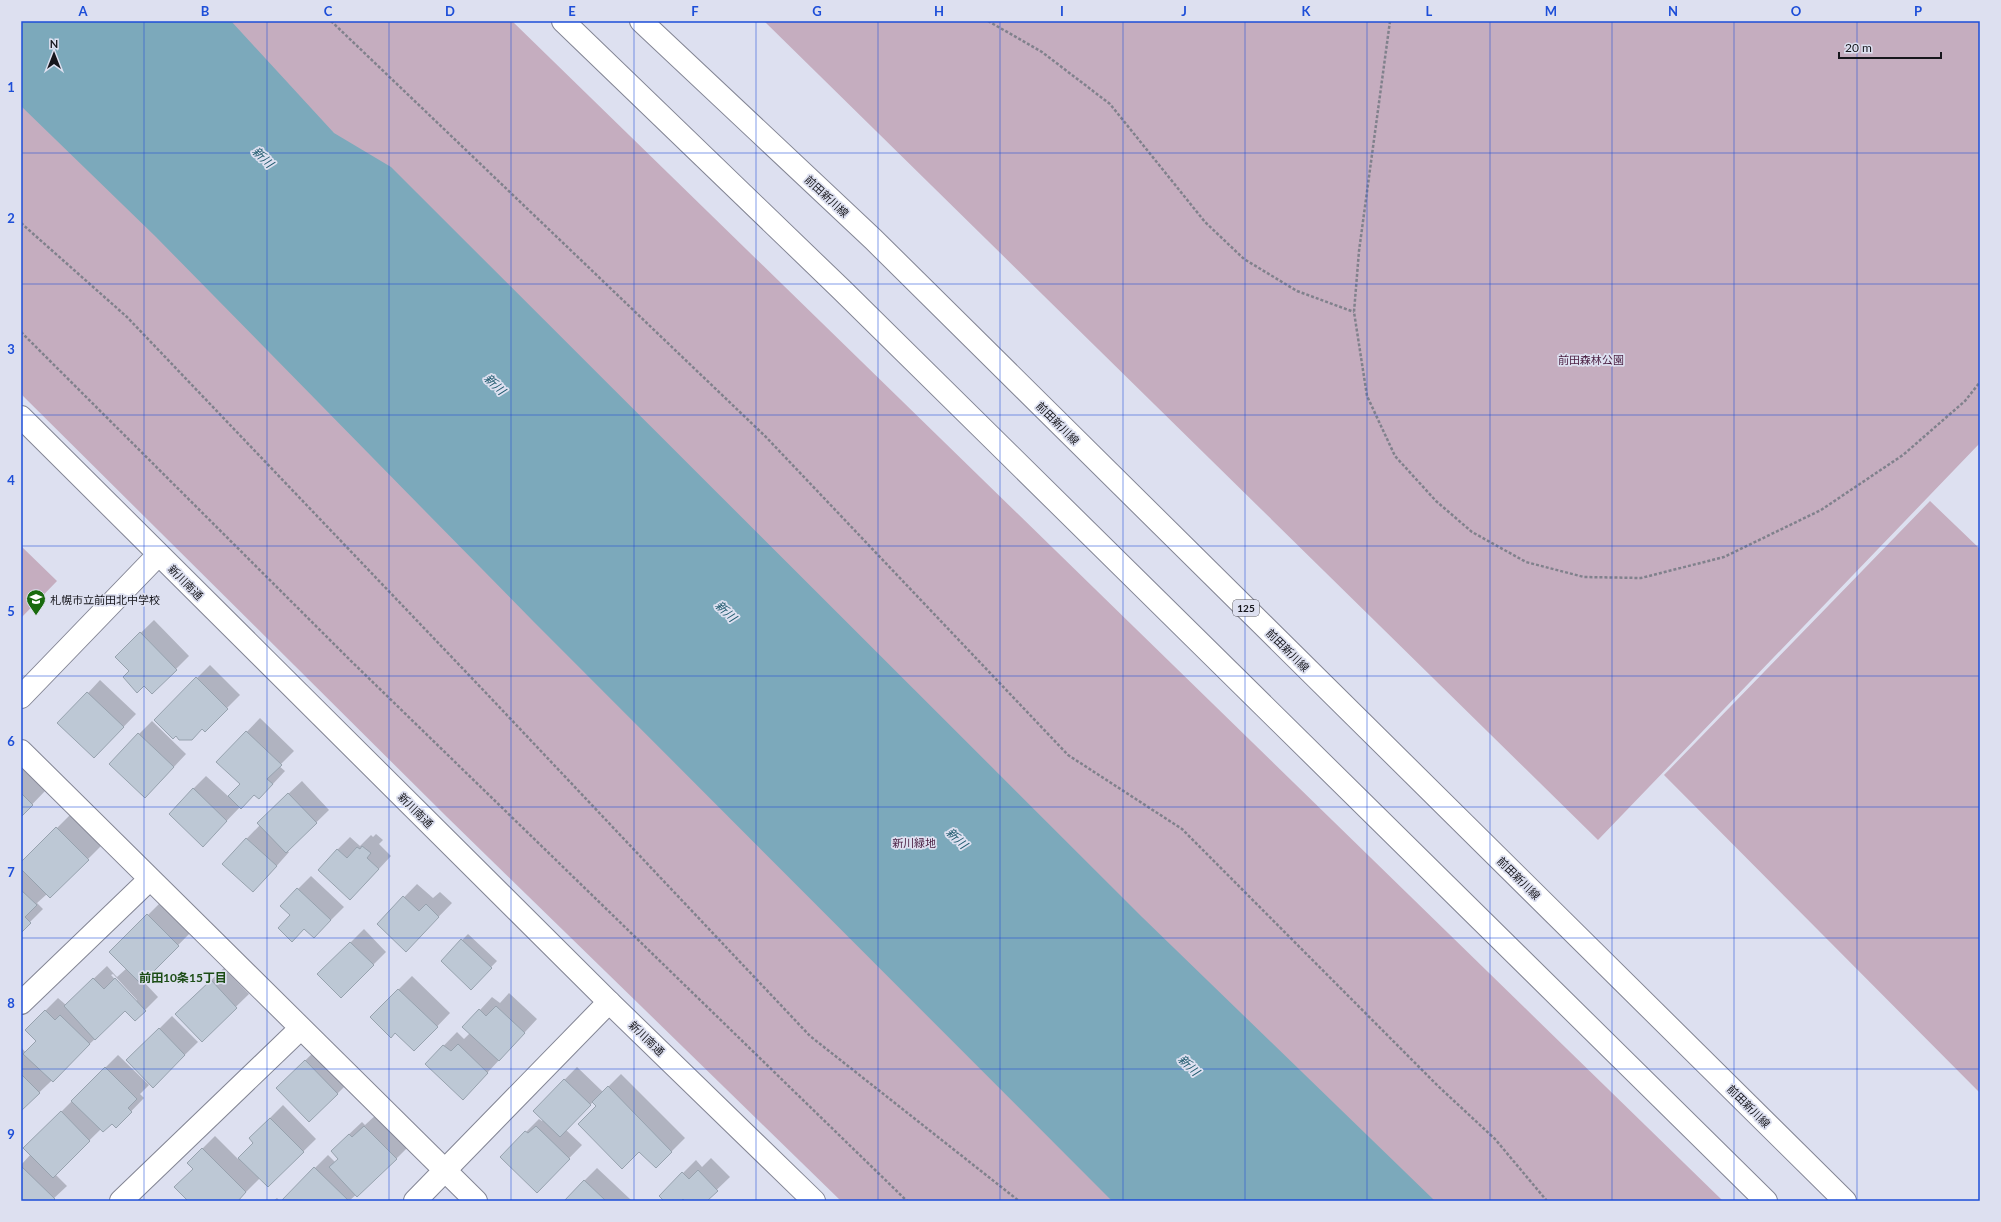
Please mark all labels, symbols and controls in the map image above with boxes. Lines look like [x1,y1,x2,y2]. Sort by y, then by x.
text: A [77,3,88,19]
text: B [201,3,210,19]
text: C [324,3,333,19]
text: D [445,3,455,19]
text: E [568,3,576,19]
text: F [691,3,699,19]
text: G [812,3,822,19]
text: H [934,3,944,19]
text: I [1060,3,1064,19]
text: J [1181,3,1187,19]
text: K [1302,3,1312,19]
text: L [1426,3,1433,19]
text: M [1545,3,1557,19]
text: N [1668,3,1678,19]
text: O [1791,3,1802,19]
text: P [1914,3,1922,19]
north arrow [34,34,74,74]
scale bar [1839,34,1941,60]
text: N [50,37,58,50]
text: 20 m [1845,40,1872,55]
text: 1 [7,79,15,95]
water label: 新川 [249,143,278,172]
street label: 前田新川線 [802,172,852,220]
text: 2 [7,210,15,226]
text: 3 [7,341,15,357]
park label: 前田森林公園 [1558,353,1624,366]
water label: 新川 [481,370,510,399]
street label: 前田新川線 [1034,399,1082,447]
text: 4 [7,472,15,488]
street label: 新川南通 [166,562,206,602]
school or university icon: 札幌市立前田北中学校 [25,588,47,616]
place label: 札幌市立前田北中学校 [50,593,160,606]
water label: 新川 [712,597,741,626]
road number: 125 [1233,600,1259,616]
text: 5 [7,603,15,619]
street label: 前田新川線 [1264,626,1312,674]
text: 6 [7,733,15,749]
street label: 新川南通 [396,790,436,830]
water label: 新川 [943,824,972,853]
park label: 新川緑地 [892,836,936,849]
street label: 前田新川線 [1495,854,1543,902]
text: 7 [7,864,15,880]
district label: 前田10条15丁目 [139,970,227,985]
text: 8 [7,995,15,1011]
street label: 新川南通 [627,1018,667,1058]
water label: 新川 [1175,1051,1204,1080]
street label: 前田新川線 [1725,1082,1773,1130]
text: 9 [7,1126,15,1142]

